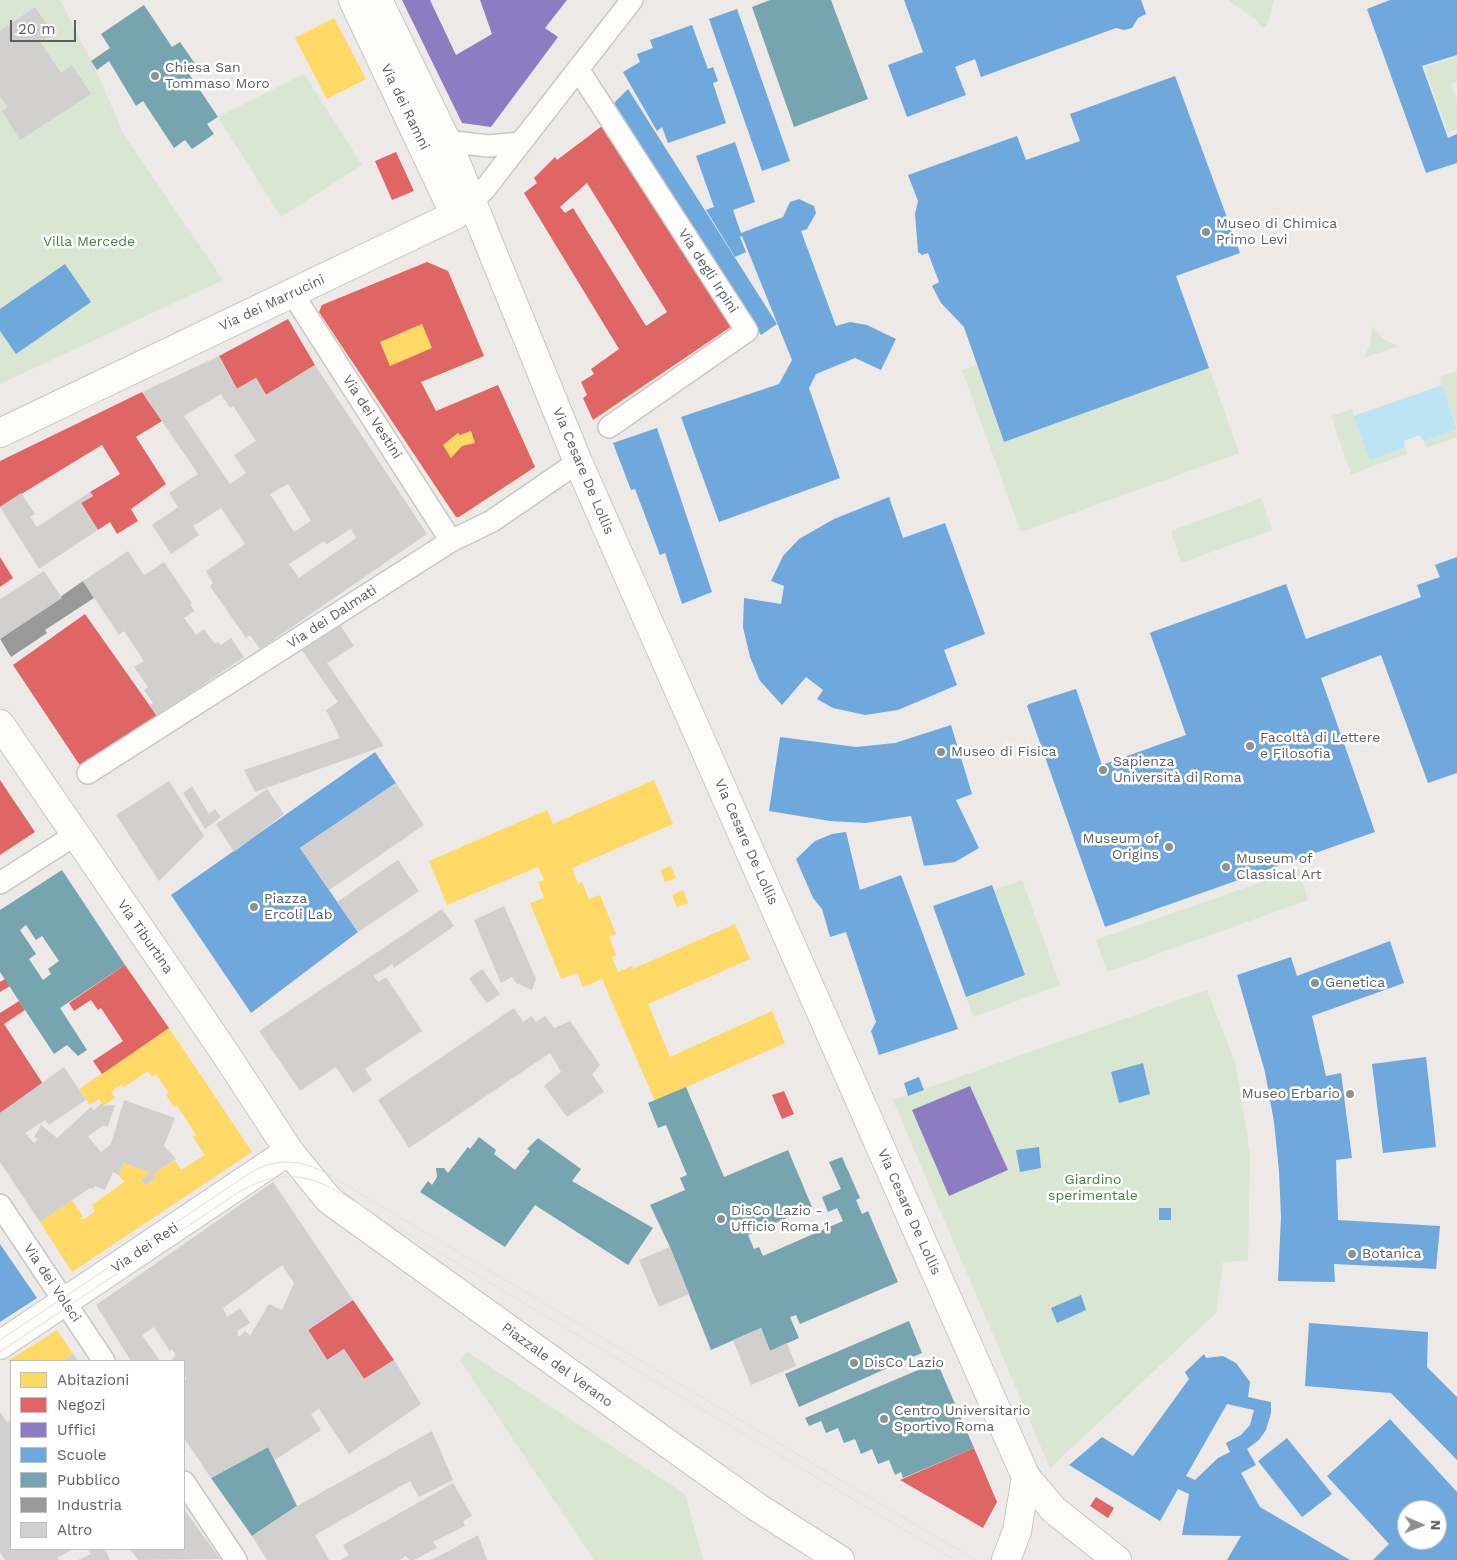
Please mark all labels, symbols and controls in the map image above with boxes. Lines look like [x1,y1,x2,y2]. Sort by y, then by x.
scale bar [12,10,79,42]
text: 20 m [18,20,56,38]
place label: Chiesa San Tommaso Moro [165,60,270,92]
street label: Via dei Ramni [377,61,433,153]
marker: Chiesa San Tommaso Moro [149,70,161,82]
place label: Museo di Chimica Primo Levi [1216,216,1337,248]
street label: Via degli Irpini [674,226,742,316]
marker: Museo di Chimica Primo Levi [1200,226,1212,238]
park label: Villa Mercede [43,234,135,250]
street label: Via dei Marrucini [216,271,328,335]
street label: Via dei Vestini [339,372,405,462]
street label: Via Cesare De Lollis [549,405,617,537]
street label: Via dei Dalmati [284,582,380,652]
place label: Facoltà di Lettere e Filosofia [1260,730,1380,762]
marker: Facoltà di Lettere e Filosofia [1244,740,1256,752]
place label: Museo di Fisica [951,744,1057,760]
marker: Museo di Fisica [935,746,947,758]
place label: Sapienza Università di Roma [1113,754,1242,786]
marker: Sapienza Università di Roma [1097,764,1109,776]
street label: Via Cesare De Lollis [711,776,781,908]
place label: Museum of Origins [1083,831,1159,864]
marker: Museum of Origins [1163,841,1175,853]
place label: Museum of Classical Art [1236,851,1322,884]
marker: Museum of Classical Art [1220,861,1232,873]
place label: Piazza Ercoli Lab [264,891,333,924]
street label: Via Tiburtina [113,897,177,977]
marker: Piazza Ercoli Lab [248,901,260,913]
place label: Genetica [1325,975,1385,991]
marker: Genetica [1309,977,1321,989]
place label: Museo Erbario [1242,1086,1340,1102]
marker: Museo Erbario [1344,1088,1356,1100]
street label: Via Cesare De Lollis [874,1146,944,1278]
park label: Giardino sperimentale [1048,1172,1138,1204]
place label: DisCo Lazio - Ufficio Roma 1 [731,1203,829,1236]
marker: DisCo Lazio - Ufficio Roma 1 [715,1213,727,1225]
street label: Via dei Reti [108,1219,182,1277]
street label: Via dei Volsci [20,1241,84,1325]
place label: Botanica [1362,1246,1421,1262]
marker: Botanica [1346,1248,1358,1260]
street label: Piazzale del Verano [498,1319,616,1411]
place label: DisCo Lazio [864,1355,944,1371]
marker: DisCo Lazio [848,1357,860,1369]
legend [10,1360,185,1550]
text: Abitazioni [57,1371,129,1389]
text: Negozi [57,1396,105,1414]
place label: Centro Universitario Sportivo Roma [894,1403,1031,1435]
marker: Centro Universitario Sportivo Roma [878,1413,890,1425]
text: Uffici [57,1421,96,1439]
text: Scuole [57,1446,107,1464]
text: Pubblico [57,1471,120,1489]
text: Industria [57,1496,122,1514]
north arrow [1397,1500,1447,1550]
text: N [1428,1520,1444,1531]
text: Altro [57,1521,92,1539]

